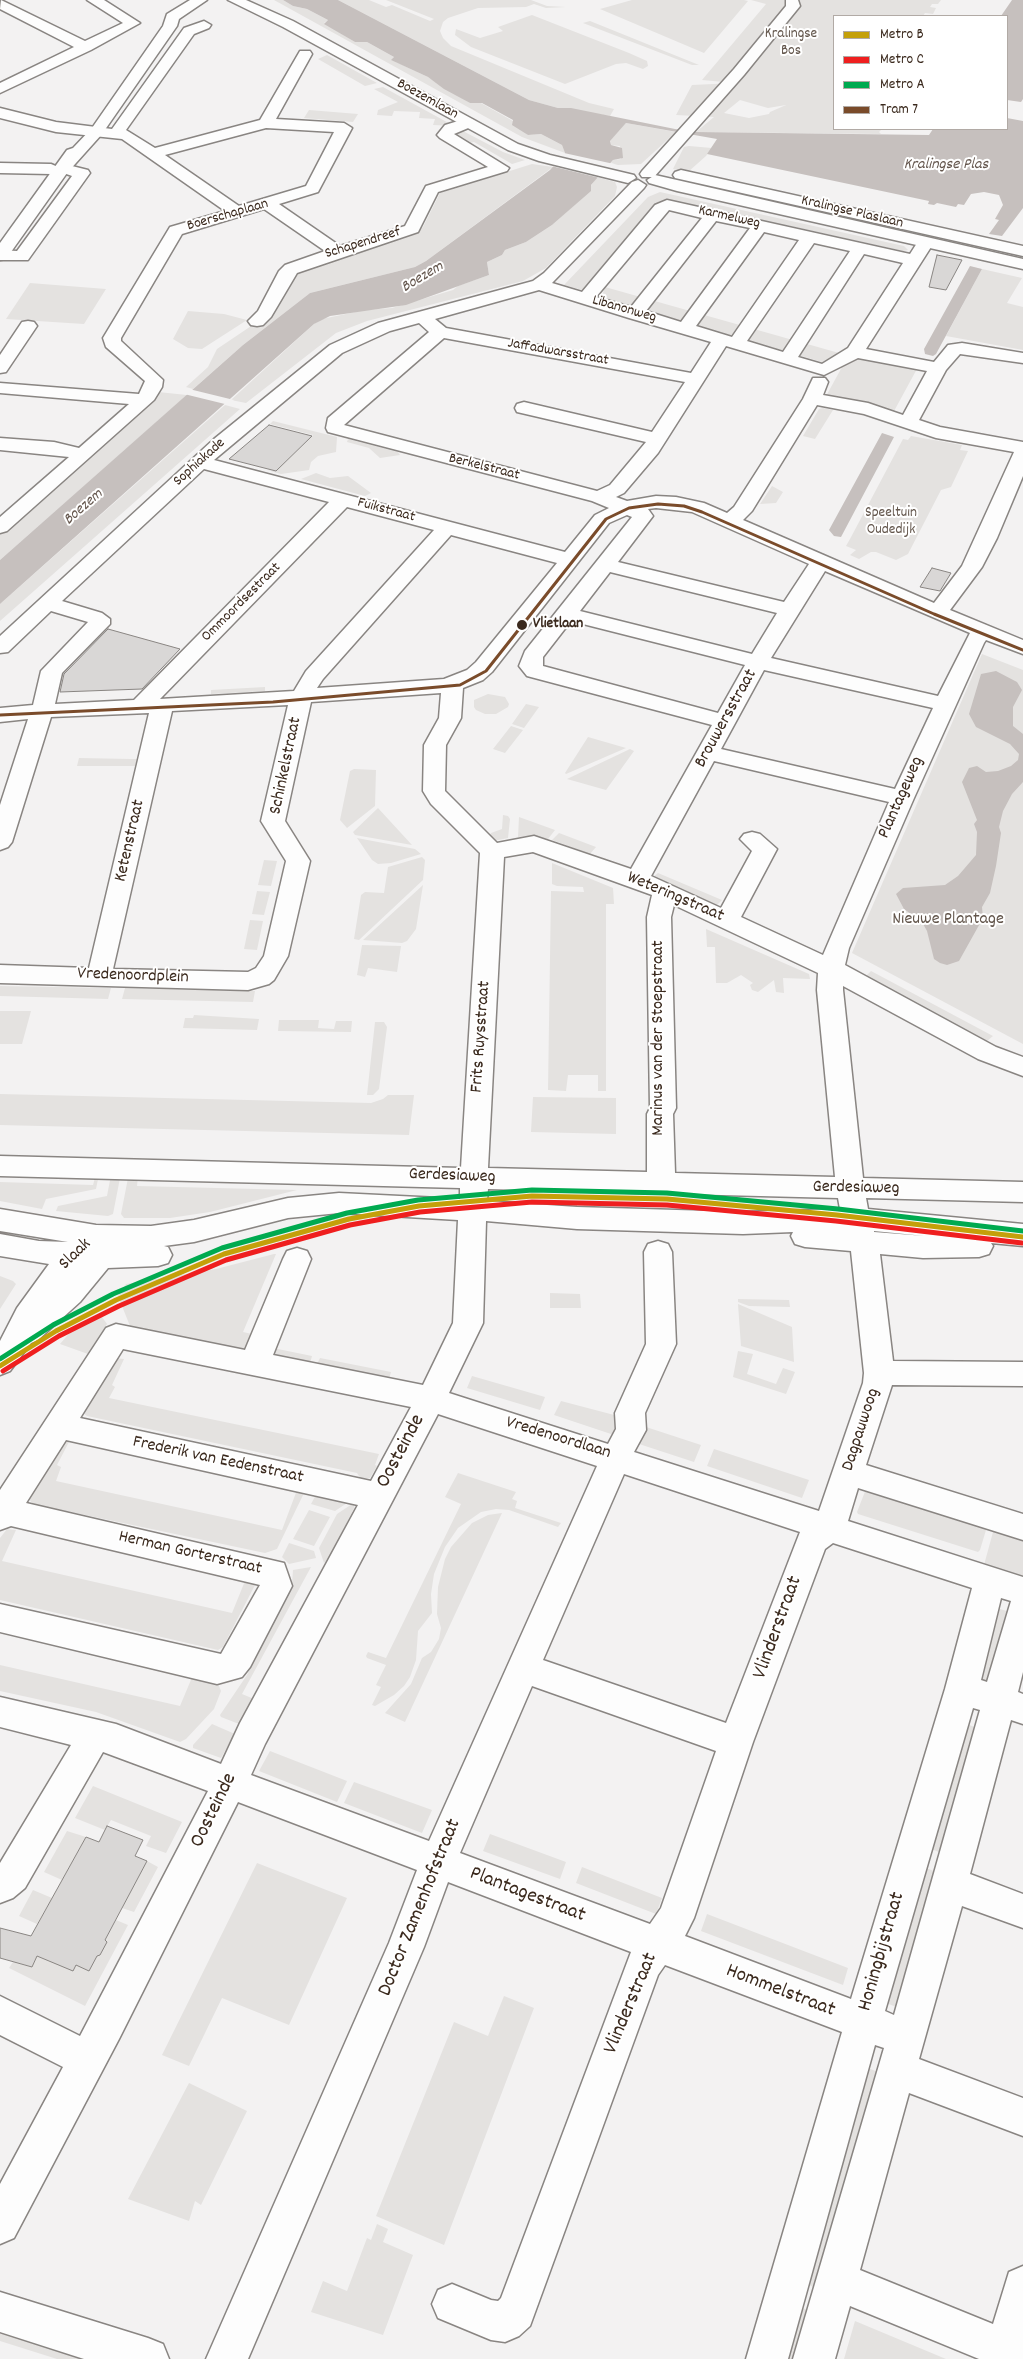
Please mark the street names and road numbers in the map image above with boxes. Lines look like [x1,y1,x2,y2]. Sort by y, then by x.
street label: Boezemlaan [393,76,461,124]
street label: Kralingse Plaslaan [799,193,905,233]
street label: Boerschaplaan [185,196,271,236]
street label: Karmelweg [696,202,762,234]
street label: Schapendreef [323,224,403,264]
street label: Libanonweg [590,292,658,328]
street label: Jaffadwarsstraat [506,335,610,371]
street label: Sophiakade [170,435,230,491]
street label: Berkelstraat [447,450,521,486]
street label: Fuikstraat [355,495,417,527]
street label: Ommoordsestraat [198,559,286,647]
street label: Brouwersstraat [691,666,763,772]
street label: Schinkelstraat [266,715,308,817]
street label: Plantageweg [874,754,930,842]
street label: Ketenstraat [111,798,151,884]
street label: Weteringstraat [623,868,727,928]
street label: Marinus van der Stoepstraat [649,940,671,1136]
street label: Vredenoordplein [77,964,189,990]
street label: Frits Ruysstraat [467,980,497,1094]
street label: Gerdesiaweg [408,1165,496,1189]
street label: Gerdesiaweg [812,1177,900,1201]
street label: Slaak [55,1235,97,1275]
street label: Dagpauwoog [839,1386,885,1474]
street label: Oosteinde [372,1411,432,1493]
street label: Vredenoordlaan [503,1413,613,1465]
street label: Frederik van Eedenstraat [131,1432,305,1490]
street label: Herman Gorterstraat [116,1527,264,1581]
street label: Vlinderstraat [749,1573,809,1683]
street label: Oosteinde [186,1770,244,1852]
street label: Doctor Zamenhofstraat [374,1816,468,2000]
street label: Plantagestraat [466,1862,588,1930]
street label: Honingbijstraat [854,1890,912,2014]
street label: Vlinderstraat [599,1950,665,2058]
street label: Hommelstraat [722,1960,838,2024]

